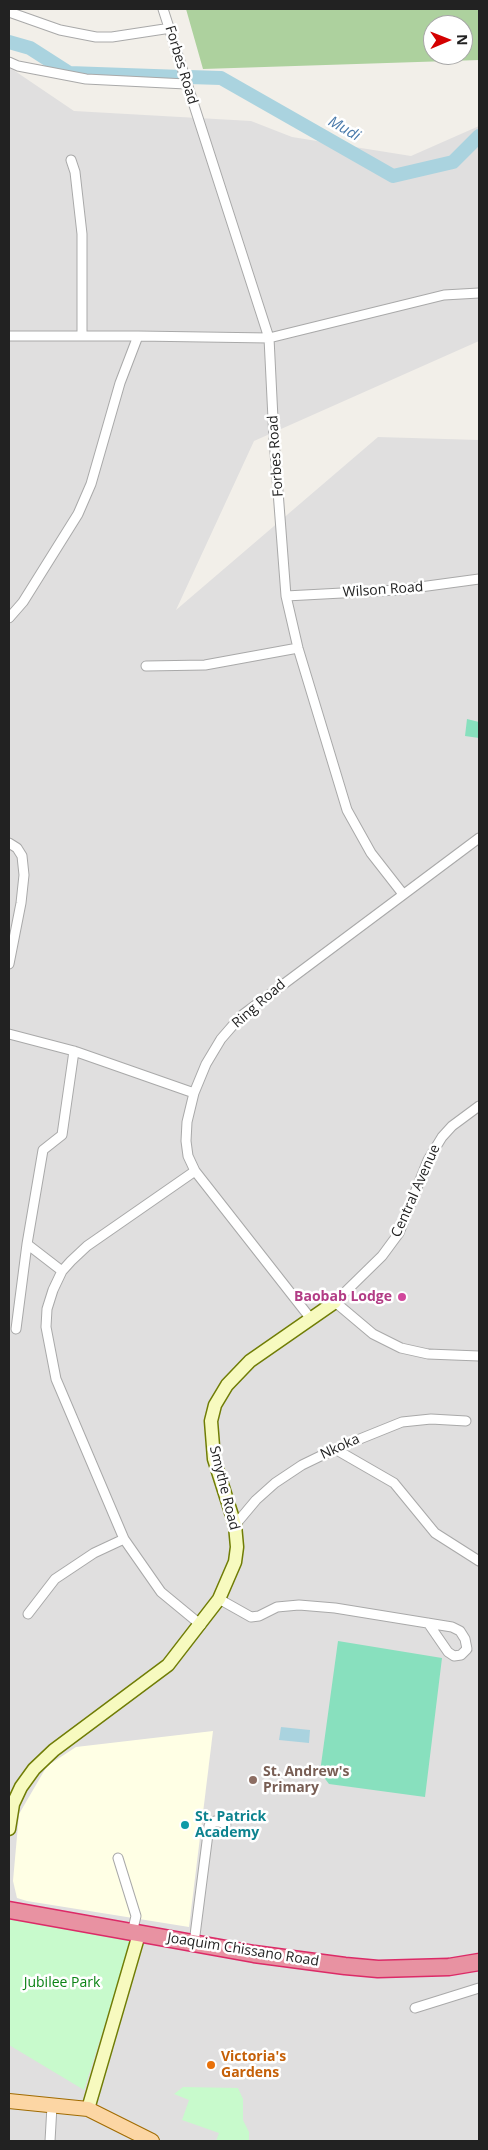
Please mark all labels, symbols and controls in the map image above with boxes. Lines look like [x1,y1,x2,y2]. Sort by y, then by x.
north arrow [423,15,473,65]
street label: Forbes Road [161,24,201,106]
text: N [453,34,472,46]
water label: Mudi [325,113,363,145]
street label: Forbes Road [265,415,287,497]
street label: Wilson Road [342,579,424,601]
street label: Ring Road [229,976,289,1032]
street label: Central Avenue [388,1142,444,1240]
place label: Baobab Lodge [294,1289,392,1305]
marker: Baobab Lodge [396,1291,408,1303]
street label: Nkoka [318,1431,362,1463]
street label: Smythe Road [205,1444,243,1532]
place label: St. Andrew's Primary [263,1764,349,1796]
marker: St. Andrew's Primary [247,1774,259,1786]
place label: St. Patrick Academy [195,1809,266,1841]
marker: St. Patrick Academy [179,1819,191,1831]
street label: Joaquim Chissano Road [166,1930,320,1970]
park label: Jubilee Park [24,1975,100,1991]
place label: Victoria's Gardens [221,2049,286,2082]
marker: Victoria's Gardens [205,2059,217,2071]

